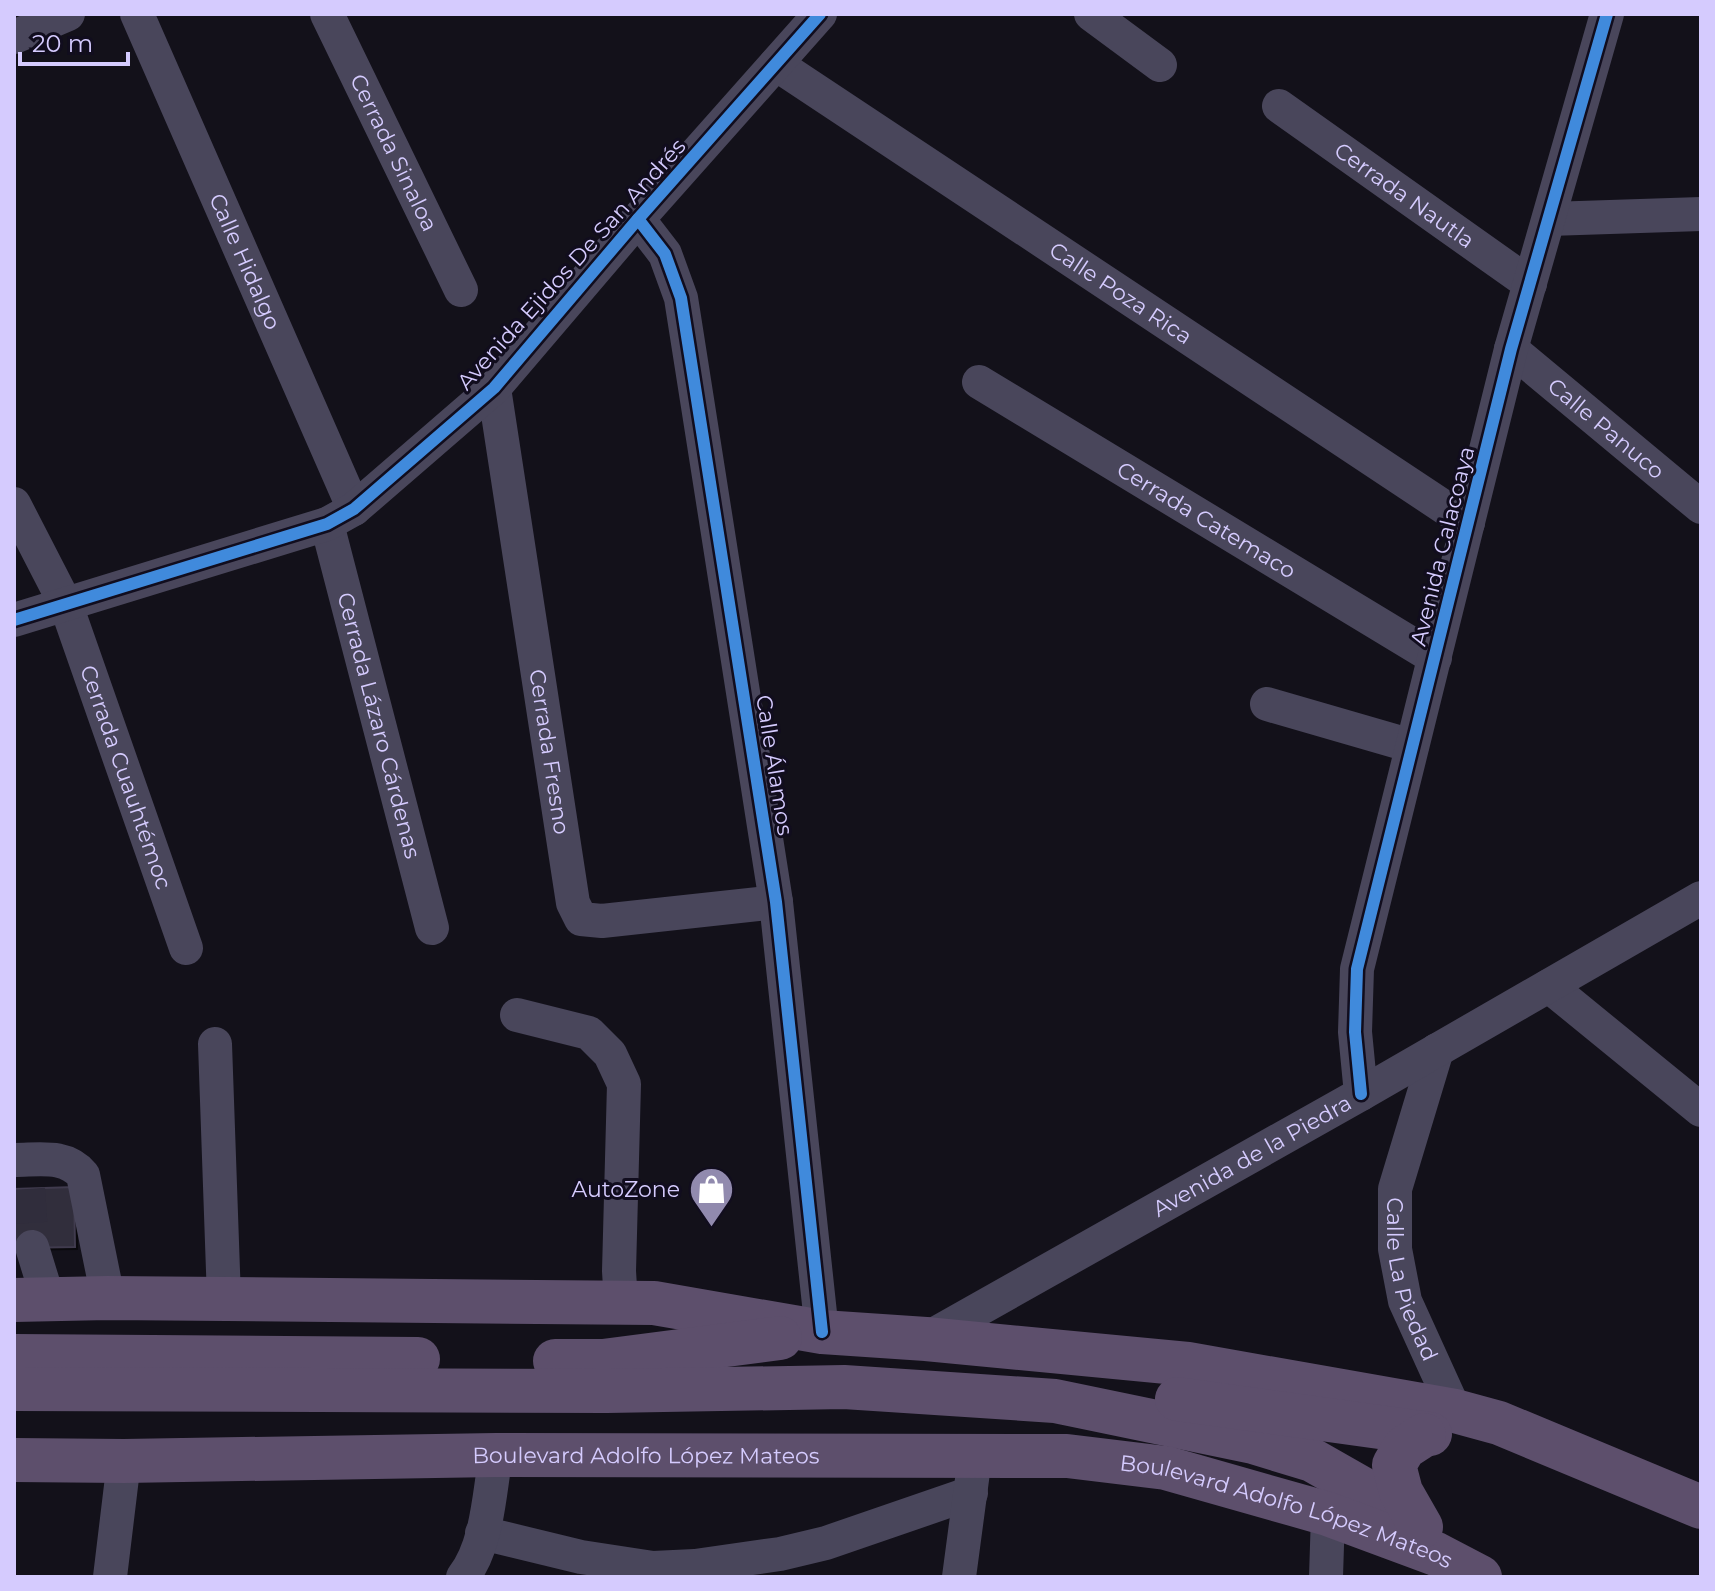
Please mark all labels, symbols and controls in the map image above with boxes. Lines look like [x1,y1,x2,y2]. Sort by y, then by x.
scale bar [20,16,128,66]
text: 20 m [32,29,93,58]
street label: Cerrada Sinaloa [344,70,443,236]
street label: Avenida Ejidos De San Andrés [451,133,692,396]
street label: Cerrada Nautla [1329,137,1480,254]
street label: Calle Hidalgo [203,189,287,334]
street label: Calle Poza Rica [1044,236,1197,350]
street label: Calle Panuco [1542,372,1670,485]
street label: Avenida Calacoaya [1405,444,1480,649]
street label: Cerrada Catemaco [1112,456,1301,585]
street label: Cerrada Lázaro Cárdenas [331,590,426,862]
street label: Cerrada Cuauhtémoc [74,662,177,893]
street label: Cerrada Fresno [523,667,575,836]
street label: Calle Álamos [750,693,799,837]
street label: Avenida de la Piedra [1148,1089,1356,1223]
shop icon: AutoZone [687,1165,735,1228]
place label: AutoZone [571,1176,680,1203]
street label: Calle La Piedad [1381,1197,1443,1365]
street label: Boulevard Adolfo López Mateos [472,1442,820,1470]
street label: Boulevard Adolfo López Mateos [1118,1450,1458,1574]

